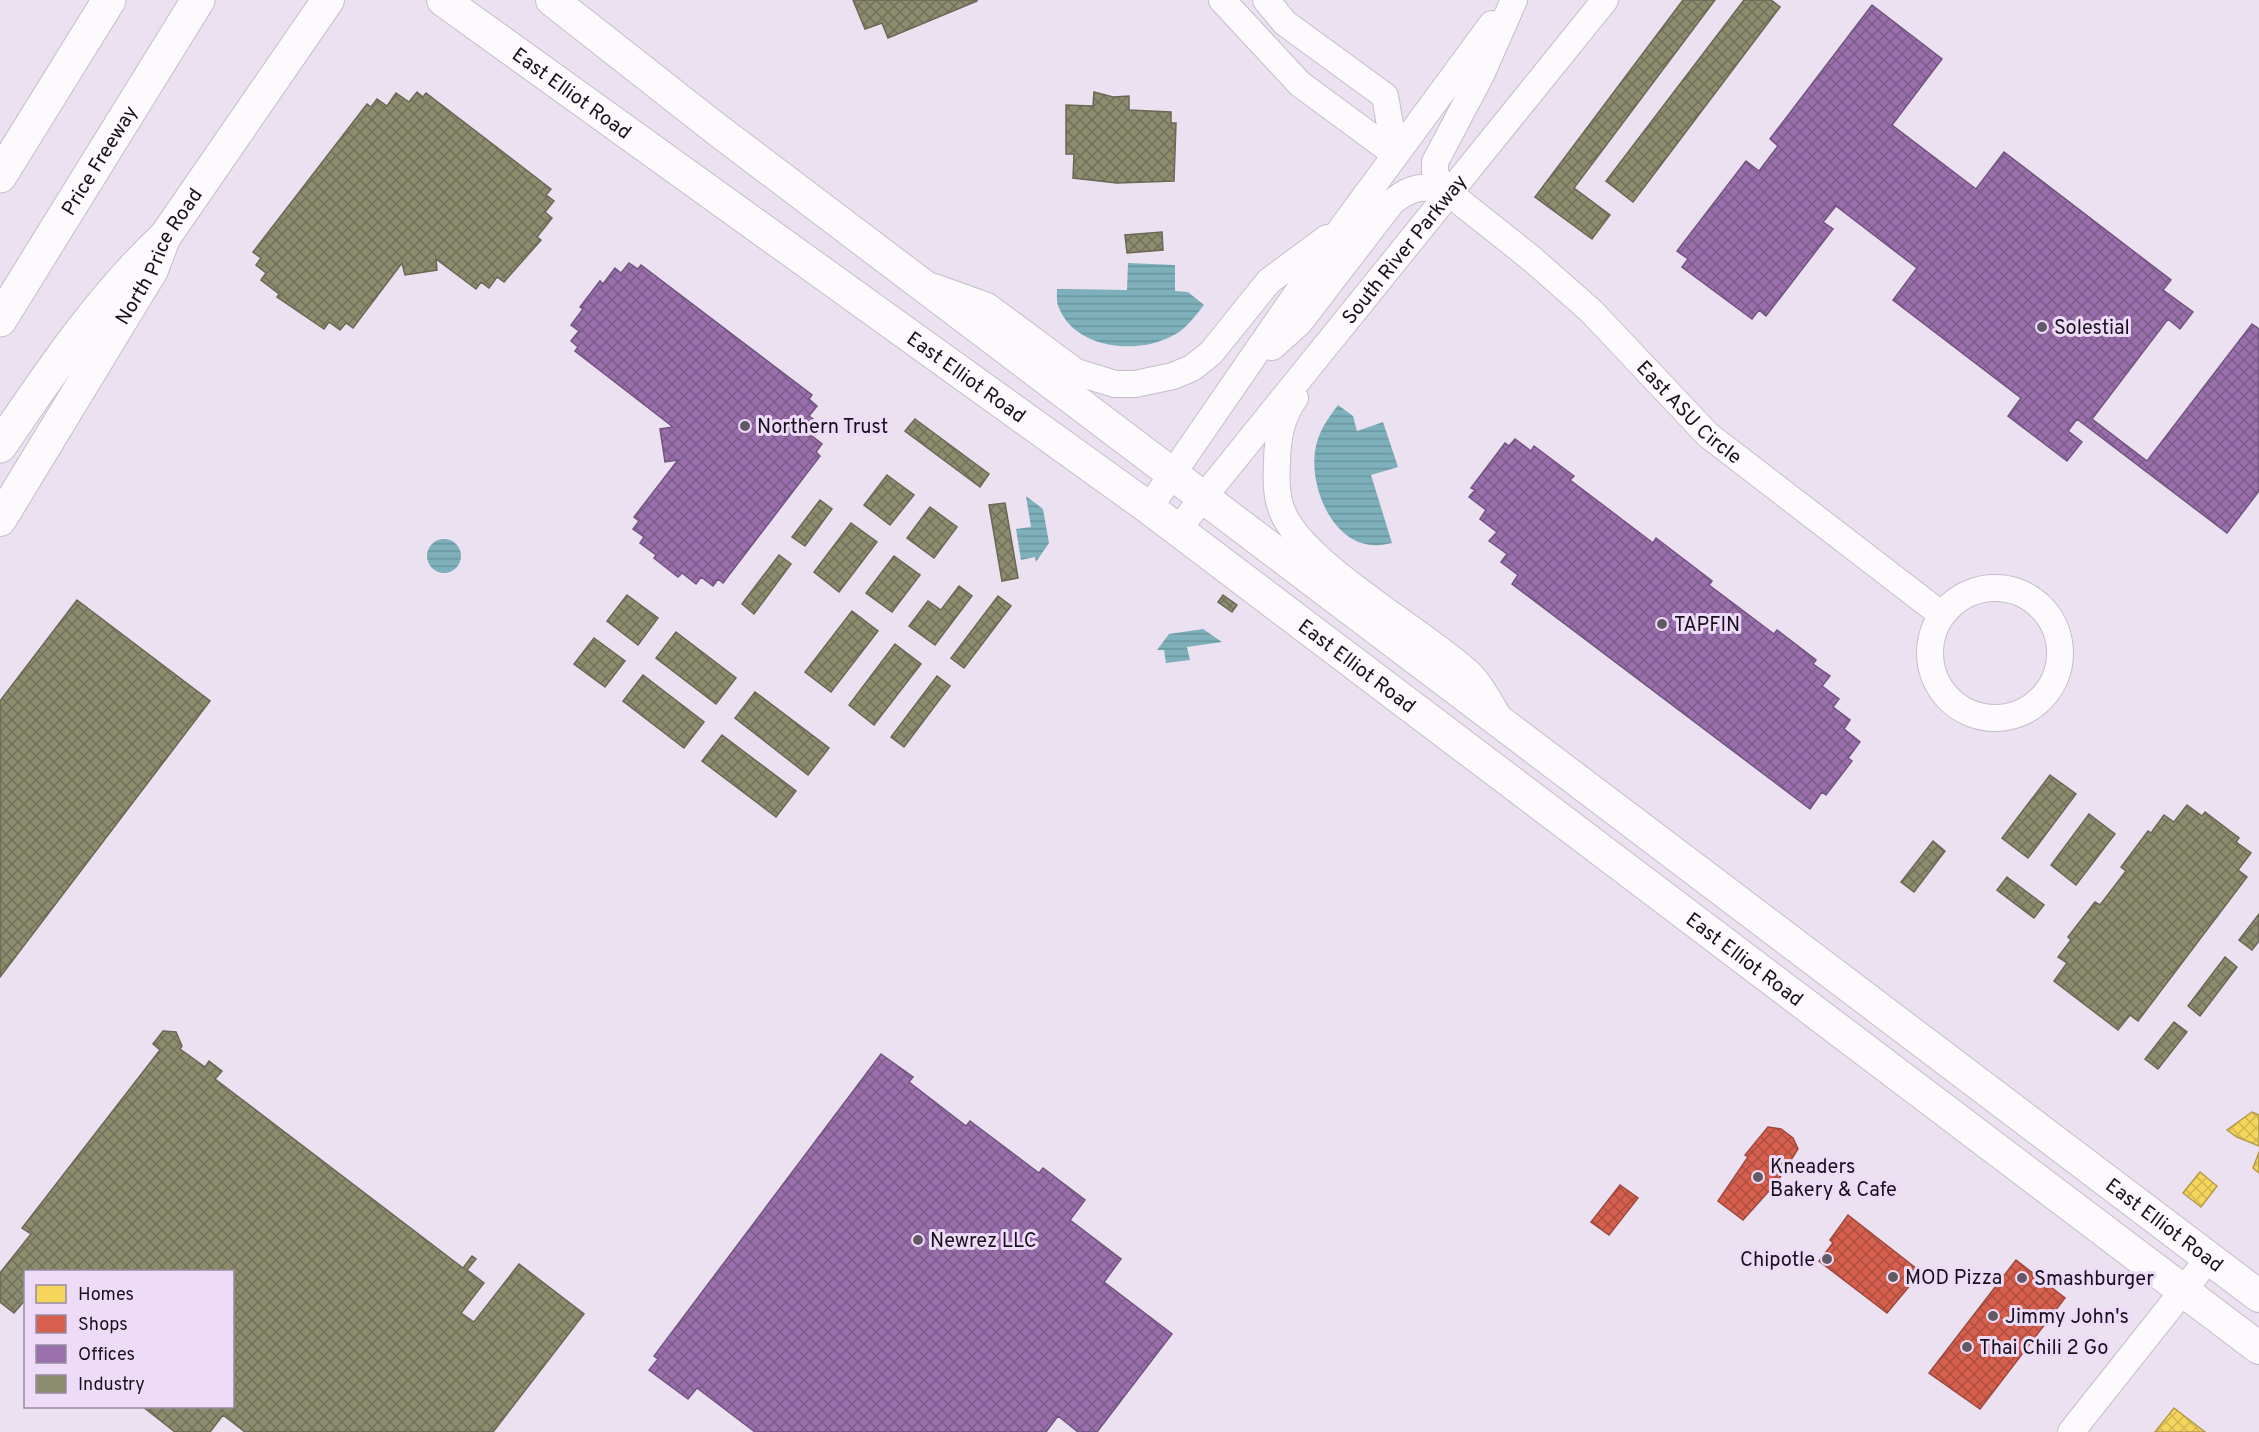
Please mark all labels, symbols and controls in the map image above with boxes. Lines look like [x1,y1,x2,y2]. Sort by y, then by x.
street label: East Elliot Road [506,43,636,146]
street label: Price Freeway [57,101,145,221]
street label: South River Parkway [1337,170,1474,330]
street label: North Price Road [111,184,209,330]
place label: Solestial [2054,316,2130,342]
marker: Solestial [2035,320,2049,334]
street label: East Elliot Road [901,327,1030,430]
street label: East ASU Circle [1630,356,1746,471]
place label: Northern Trust [757,415,888,441]
marker: Northern Trust [738,419,752,433]
place label: TAPFIN [1674,613,1740,639]
street label: East Elliot Road [1292,614,1420,720]
marker: TAPFIN [1655,617,1669,631]
street label: East Elliot Road [1680,908,1808,1013]
place label: Kneaders Bakery & Cafe [1770,1155,1897,1204]
marker: Kneaders Bakery & Cafe [1751,1170,1765,1184]
street label: East Elliot Road [2099,1173,2228,1279]
place label: Newrez LLC [930,1229,1037,1255]
marker: Newrez LLC [911,1233,925,1247]
place label: Chipotle [1740,1248,1815,1274]
marker: Chipotle [1820,1252,1834,1266]
place label: MOD Pizza [1905,1266,2002,1292]
place label: Smashburger [2034,1267,2154,1293]
legend [24,1270,234,1408]
marker: MOD Pizza [1886,1270,1900,1284]
marker: Smashburger [2015,1271,2029,1285]
text: Homes [78,1284,134,1307]
place label: Jimmy John's [2005,1305,2129,1331]
marker: Jimmy John's [1986,1309,2000,1323]
text: Shops [78,1314,128,1337]
place label: Thai Chili 2 Go [1979,1336,2108,1362]
marker: Thai Chili 2 Go [1960,1340,1974,1354]
text: Offices [78,1344,135,1367]
text: Industry [78,1374,145,1397]

